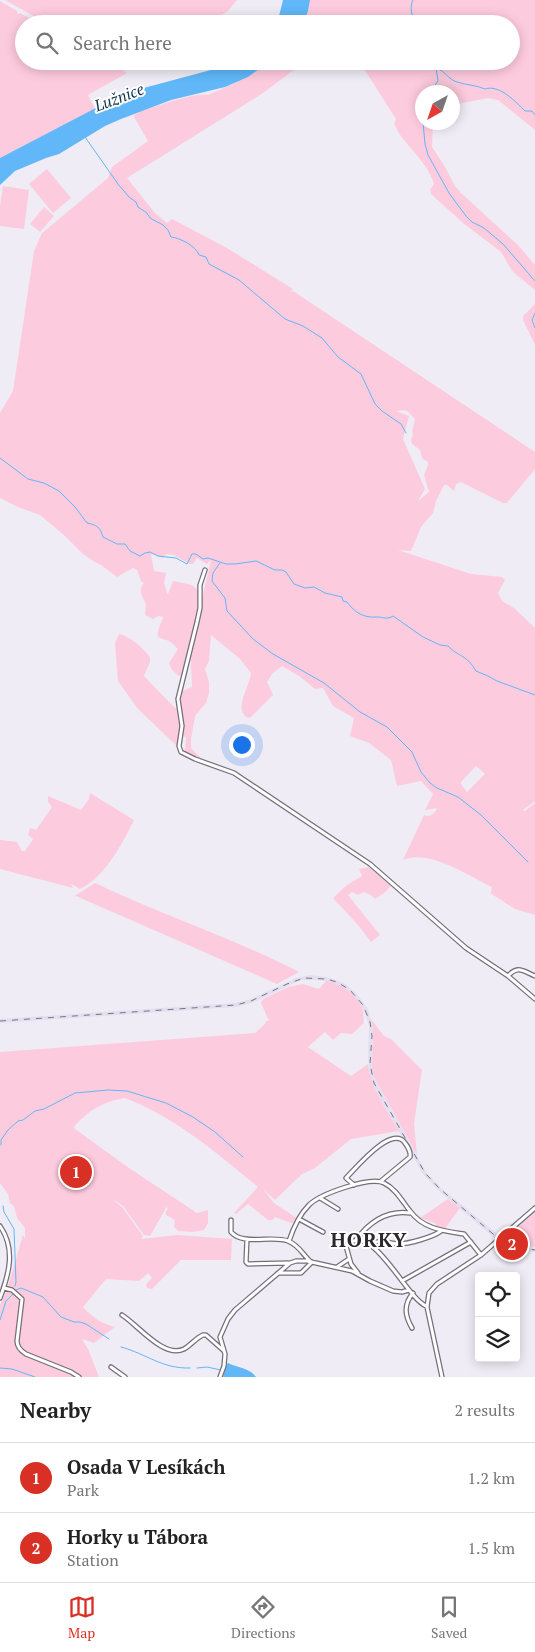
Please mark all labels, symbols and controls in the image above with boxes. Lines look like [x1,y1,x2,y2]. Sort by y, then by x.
search box [15,15,520,70]
icon: search [33,29,61,57]
text: Search here [73,30,172,55]
water label: Lužnice [90,77,147,117]
north arrow [415,85,460,130]
your location [229,732,255,758]
pin: 1 [60,1153,92,1191]
pin: 2 [496,1225,528,1263]
district label: HORKY [330,1226,408,1253]
map controls [475,1272,520,1362]
button: locate [475,1272,520,1317]
button: layers [475,1317,520,1362]
text: Nearby [20,1396,91,1424]
text: 2 results [455,1399,515,1421]
text: Osada V Lesíkách [67,1454,225,1479]
text: 1 [31,1467,41,1489]
text: 1.2 km [468,1467,515,1489]
text: Park [67,1479,99,1501]
text: Horky u Tábora [67,1524,208,1549]
text: 2 [31,1537,41,1559]
text: 1.5 km [468,1537,515,1559]
text: Station [67,1549,119,1571]
tab: Map [68,1593,96,1642]
tab: Directions [231,1593,296,1642]
tab: Saved [431,1593,467,1642]

